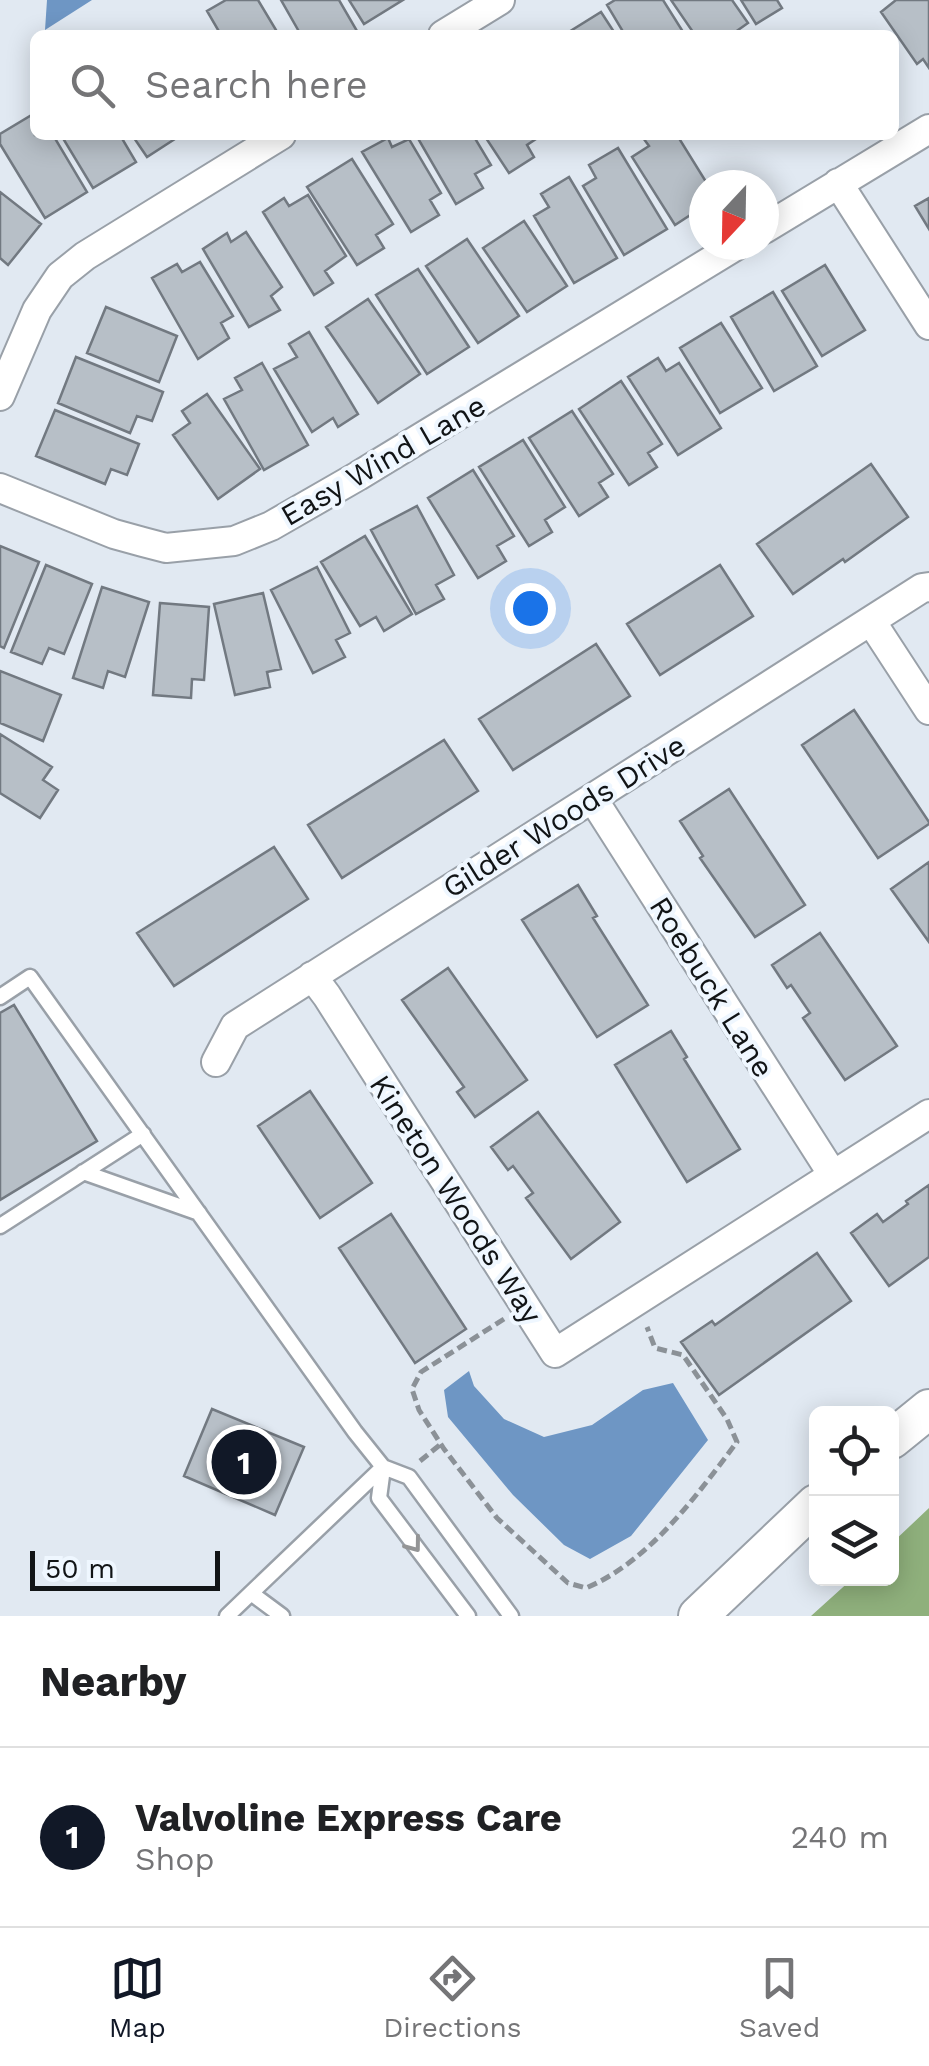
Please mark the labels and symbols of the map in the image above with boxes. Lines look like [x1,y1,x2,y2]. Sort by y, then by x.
north arrow [689,170,779,260]
street label: Easy Wind Lane [274,387,492,533]
your location [505,583,556,634]
street label: Gilder Woods Drive [436,727,692,905]
street label: Roebuck Lane [643,890,781,1084]
street label: Kineton Woods Way [363,1068,550,1330]
pin: 1 [212,1424,276,1500]
one-way arrow [403,1534,420,1552]
scale bar [30,1546,220,1590]

